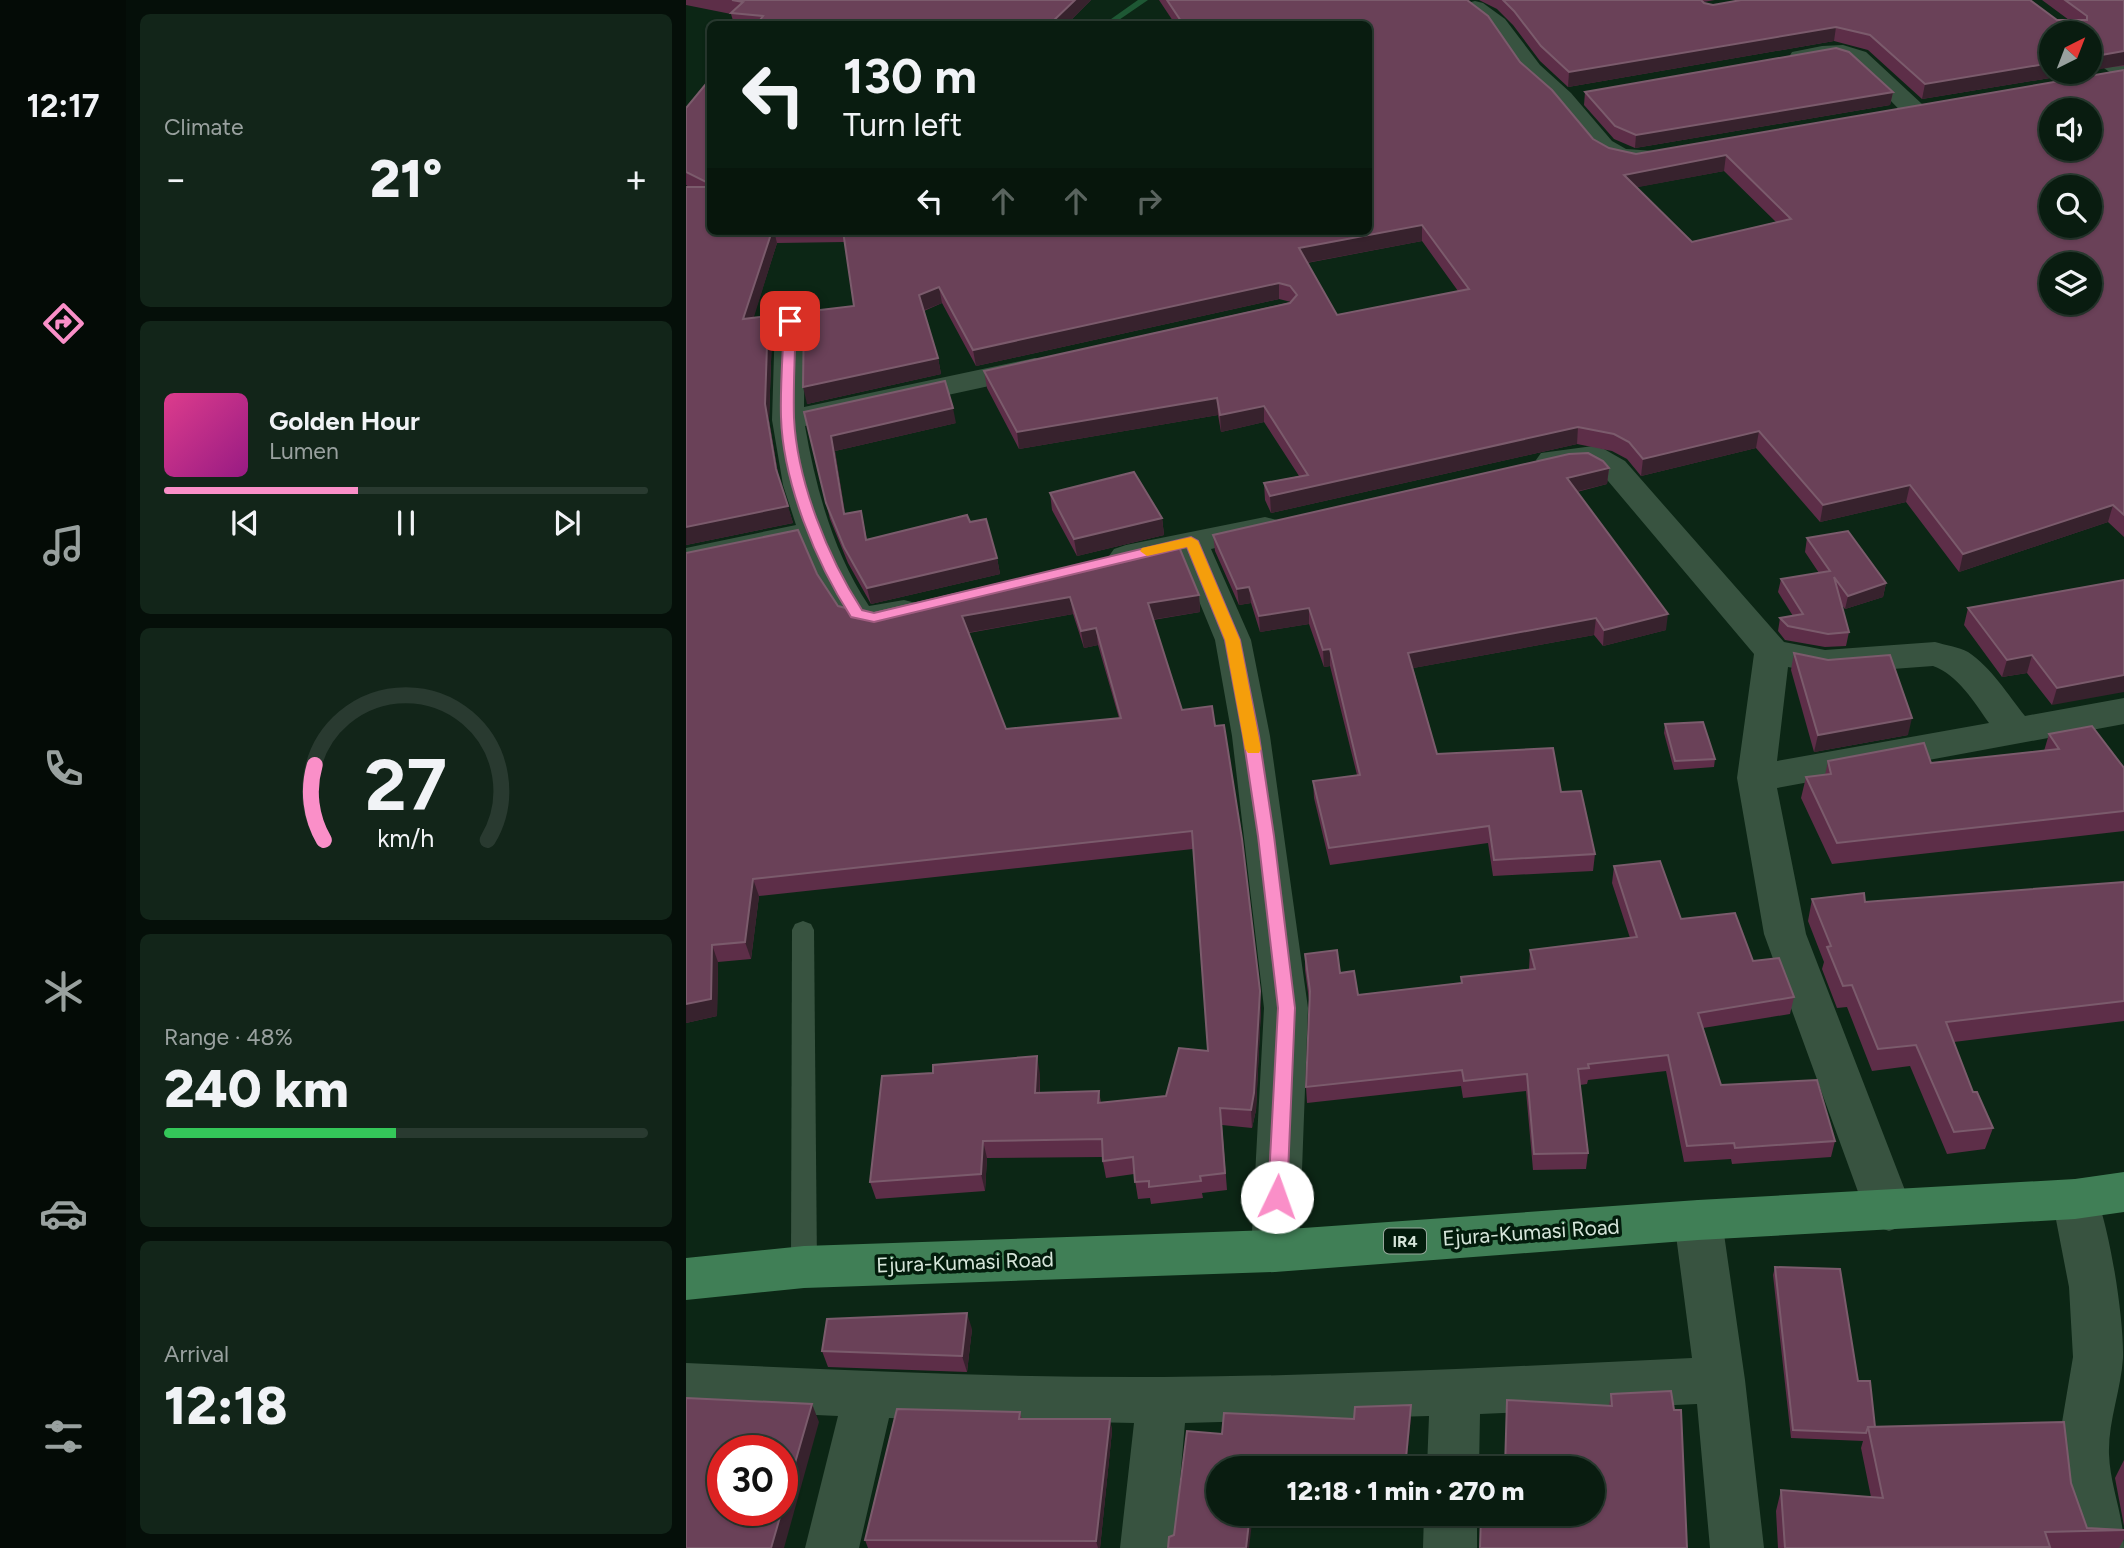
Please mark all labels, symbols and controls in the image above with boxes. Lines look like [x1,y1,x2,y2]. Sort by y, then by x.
north arrow [2039,21,2102,84]
map controls [2039,21,2102,315]
text: 130 m [843,46,977,105]
icon: left [728,49,819,140]
text: 12:17 [27,87,99,125]
button: sound [2039,98,2102,161]
text: Turn left [843,106,962,144]
text: Climate [164,113,243,141]
text: 21° [370,148,442,210]
text: − [164,156,188,202]
text: + [624,156,648,202]
button: search [2039,175,2102,238]
icon: left [911,182,949,220]
icon: ahead [984,182,1022,220]
icon: ahead [1057,182,1095,220]
icon: right [1130,182,1168,220]
button: layers [2039,252,2102,315]
pin [760,291,820,351]
icon: directions [39,299,88,348]
icon: arrive [771,302,809,340]
text: Golden Hour [269,405,420,437]
text: Lumen [269,437,339,465]
icon: previous [226,504,264,542]
icon: pause [387,504,425,542]
icon: next [548,504,586,542]
icon: music [39,521,88,570]
text: 27 [365,741,447,828]
icon: phone [39,744,88,793]
text: km/h [377,823,435,853]
icon: climate [39,967,88,1016]
text: Range · 48% [164,1023,293,1051]
text: 240 km [164,1058,349,1120]
position arrow [1240,1160,1314,1234]
icon: car [39,1189,88,1238]
street label: Ejura-Kumasi Road [1442,1213,1620,1251]
road number: IR4 [1384,1228,1426,1254]
street label: Ejura-Kumasi Road [876,1246,1054,1278]
text: Arrival [164,1340,229,1368]
text: 12:18 [164,1375,288,1437]
icon: filters [39,1412,88,1461]
speed limit sign: 30 [707,1435,798,1526]
text: 12:18 · 1 min · 270 m [1287,1475,1524,1507]

